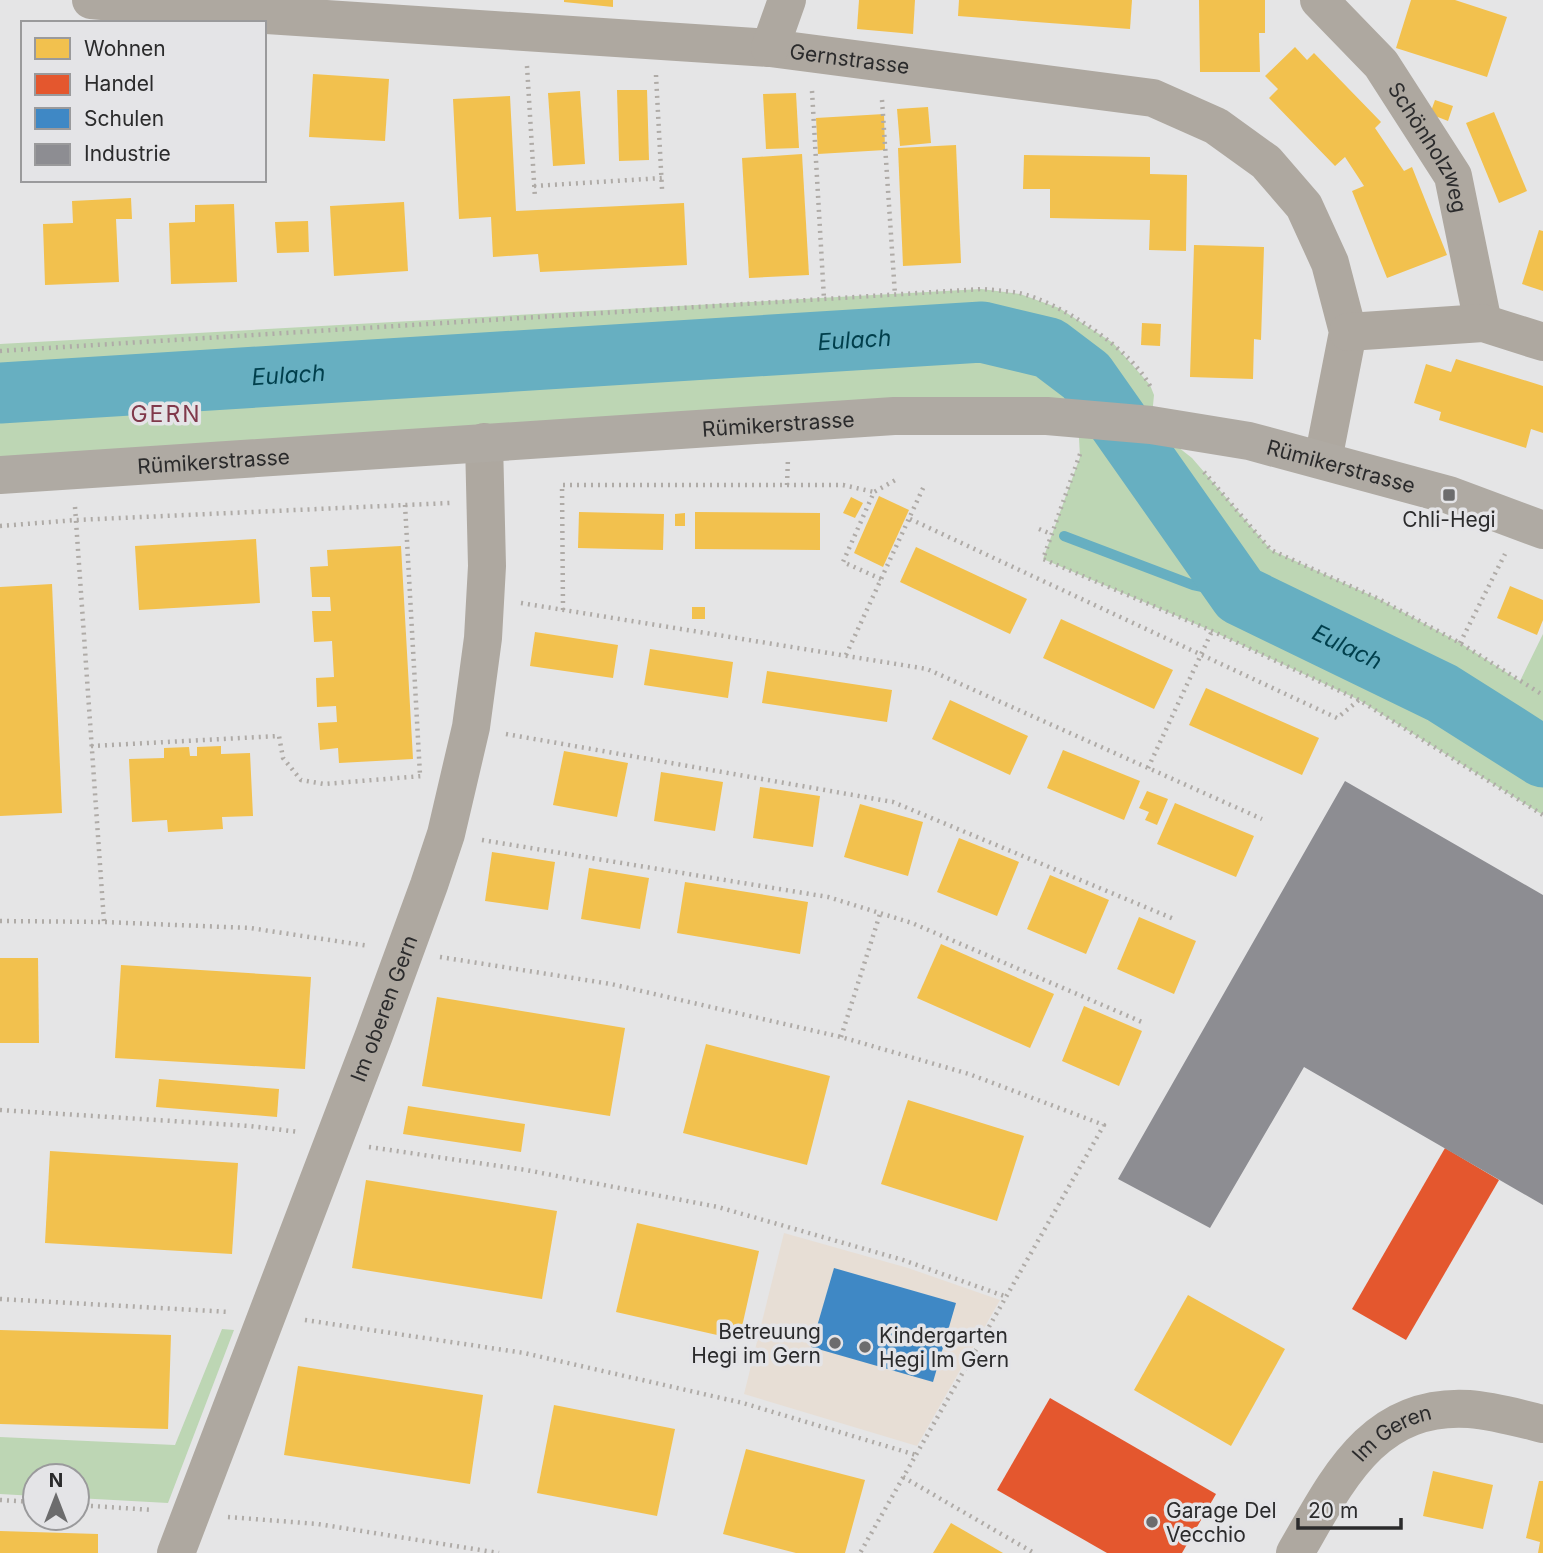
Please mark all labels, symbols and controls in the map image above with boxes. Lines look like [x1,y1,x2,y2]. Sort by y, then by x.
legend [21,21,266,182]
text: Wohnen [84,36,166,61]
street label: Gernstrasse [788,38,911,79]
text: Handel [84,71,154,96]
street label: Schönholzweg [1383,77,1473,215]
text: Schulen [84,106,164,131]
text: Industrie [84,141,171,166]
water label: Eulach [817,324,892,356]
water label: Eulach [251,359,326,391]
district label: GERN [130,400,202,428]
street label: Rümikerstrasse [701,406,855,441]
street label: Rümikerstrasse [1264,434,1418,498]
street label: Rümikerstrasse [136,443,291,478]
marker: Chli-Hegi [1441,487,1457,503]
place label: Chli-Hegi [1402,507,1496,532]
water label: Eulach [1308,618,1387,676]
street label: Im oberen Gern [345,932,422,1085]
place label: Betreuung Hegi im Gern [691,1319,821,1368]
place label: Kindergarten Hegi Im Gern [879,1323,1009,1372]
marker: Betreuung Hegi im Gern [827,1335,843,1351]
marker: Kindergarten Hegi Im Gern [857,1339,873,1355]
street label: Im Geren [1346,1399,1434,1466]
north arrow [21,1462,91,1532]
text: N [49,1469,63,1492]
scale bar [1298,1486,1401,1530]
place label: Garage Del Vecchio [1166,1498,1277,1547]
text: 20 m [1308,1498,1358,1523]
marker: Garage Del Vecchio [1144,1514,1160,1530]

